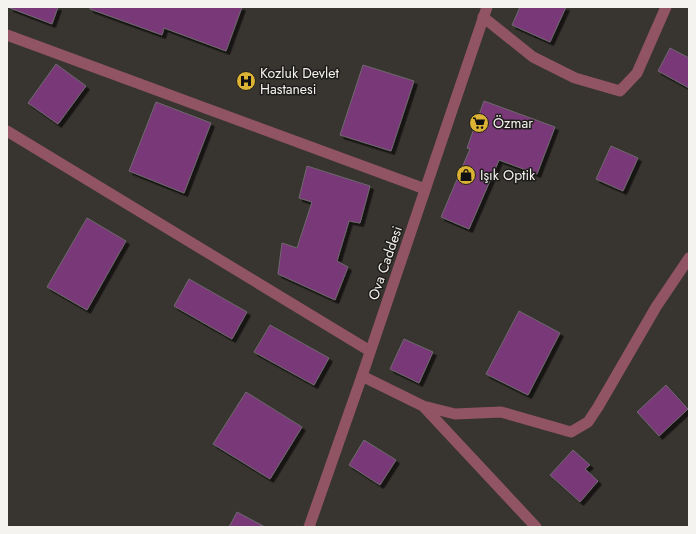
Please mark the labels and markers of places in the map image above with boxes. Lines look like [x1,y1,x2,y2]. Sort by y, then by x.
place label: Kozluk Devlet Hastanesi [260,63,339,99]
hospital icon: Kozluk Devlet Hastanesi [235,70,257,92]
supermarket icon: Özmar [468,112,490,134]
place label: Özmar [493,113,533,133]
shop icon: Işık Optik [455,164,477,186]
place label: Işık Optik [480,165,536,185]

